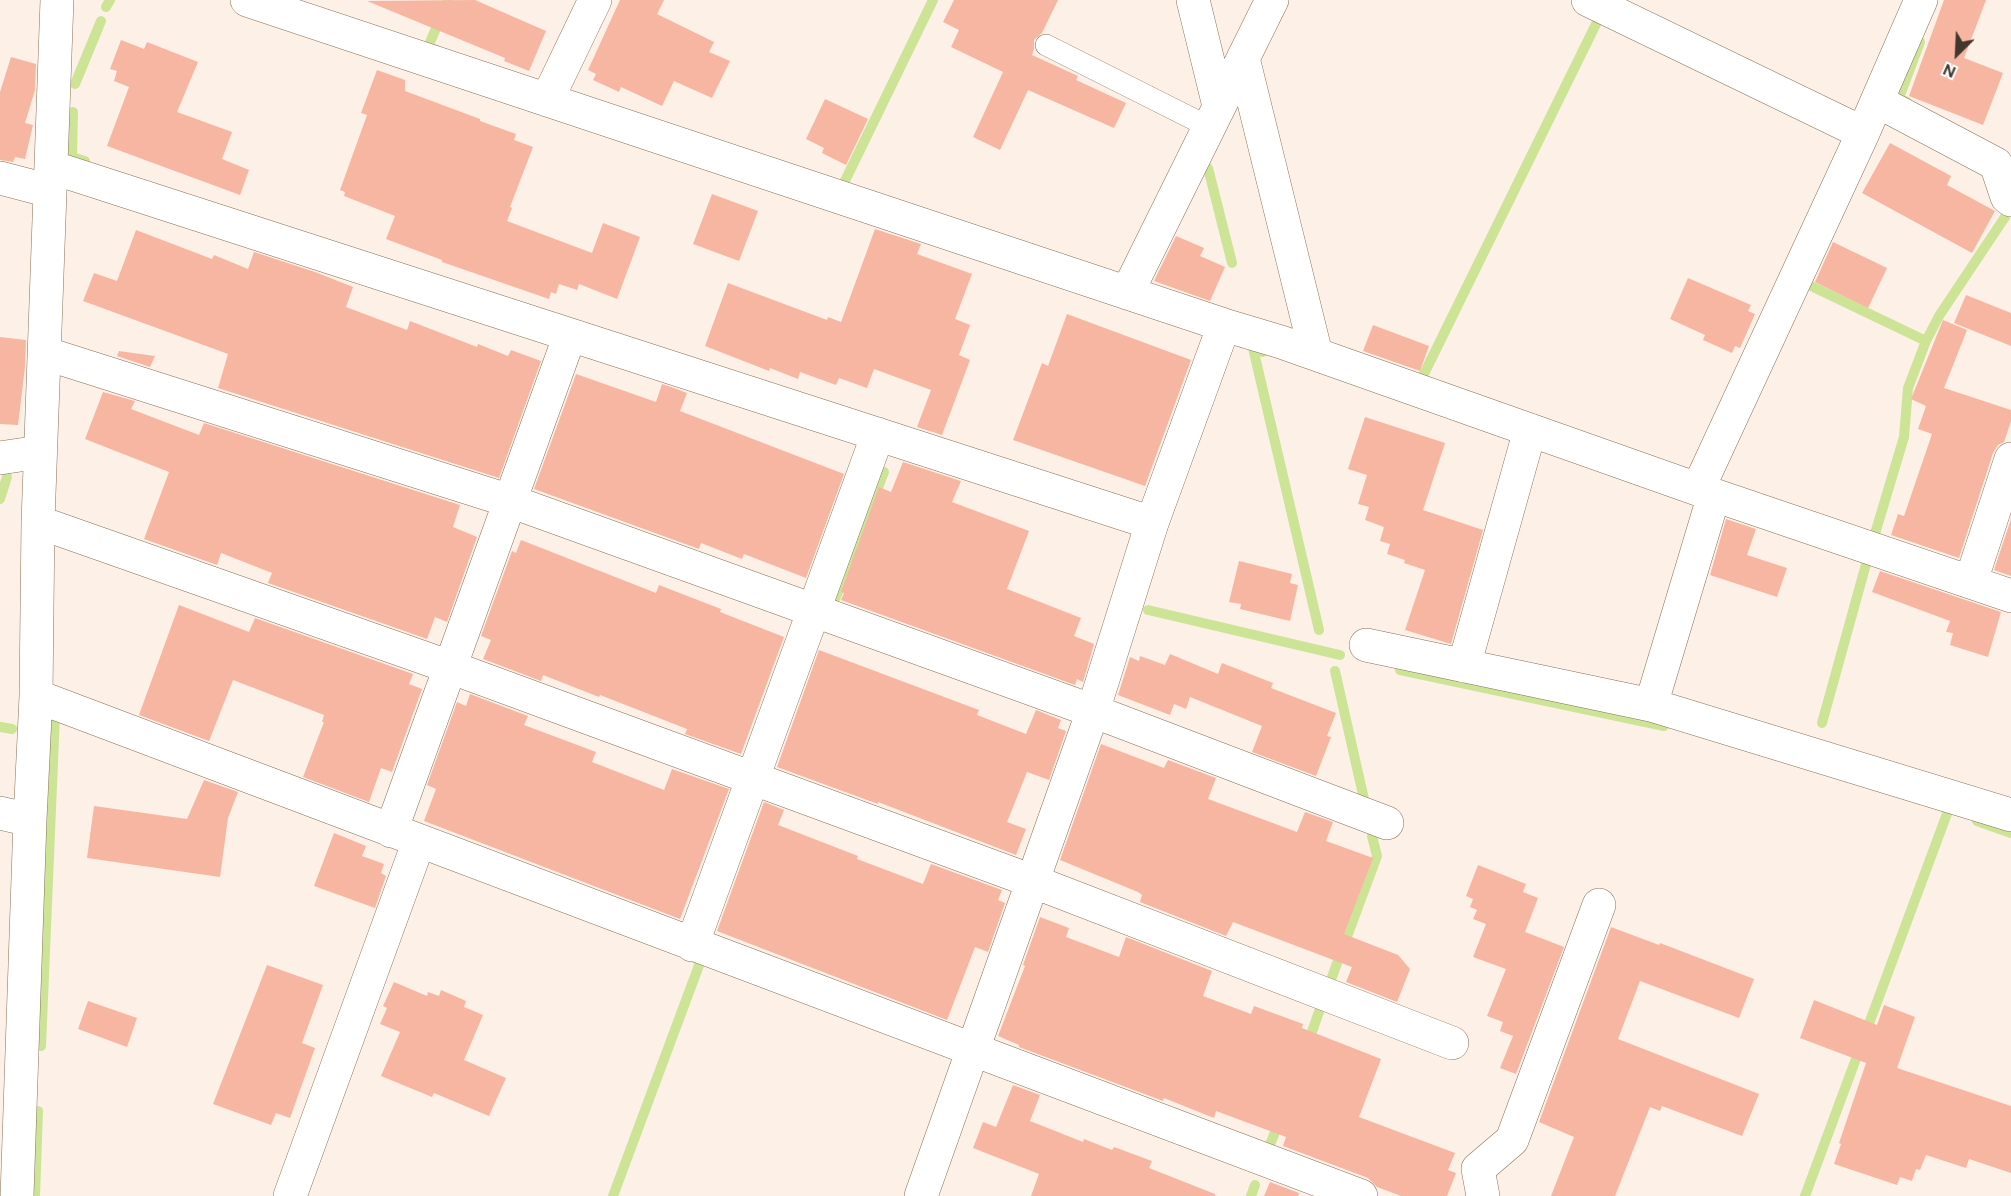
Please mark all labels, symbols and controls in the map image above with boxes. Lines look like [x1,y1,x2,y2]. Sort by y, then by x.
north arrow [1927,24,1987,84]
text: N [1940,59,1959,83]

